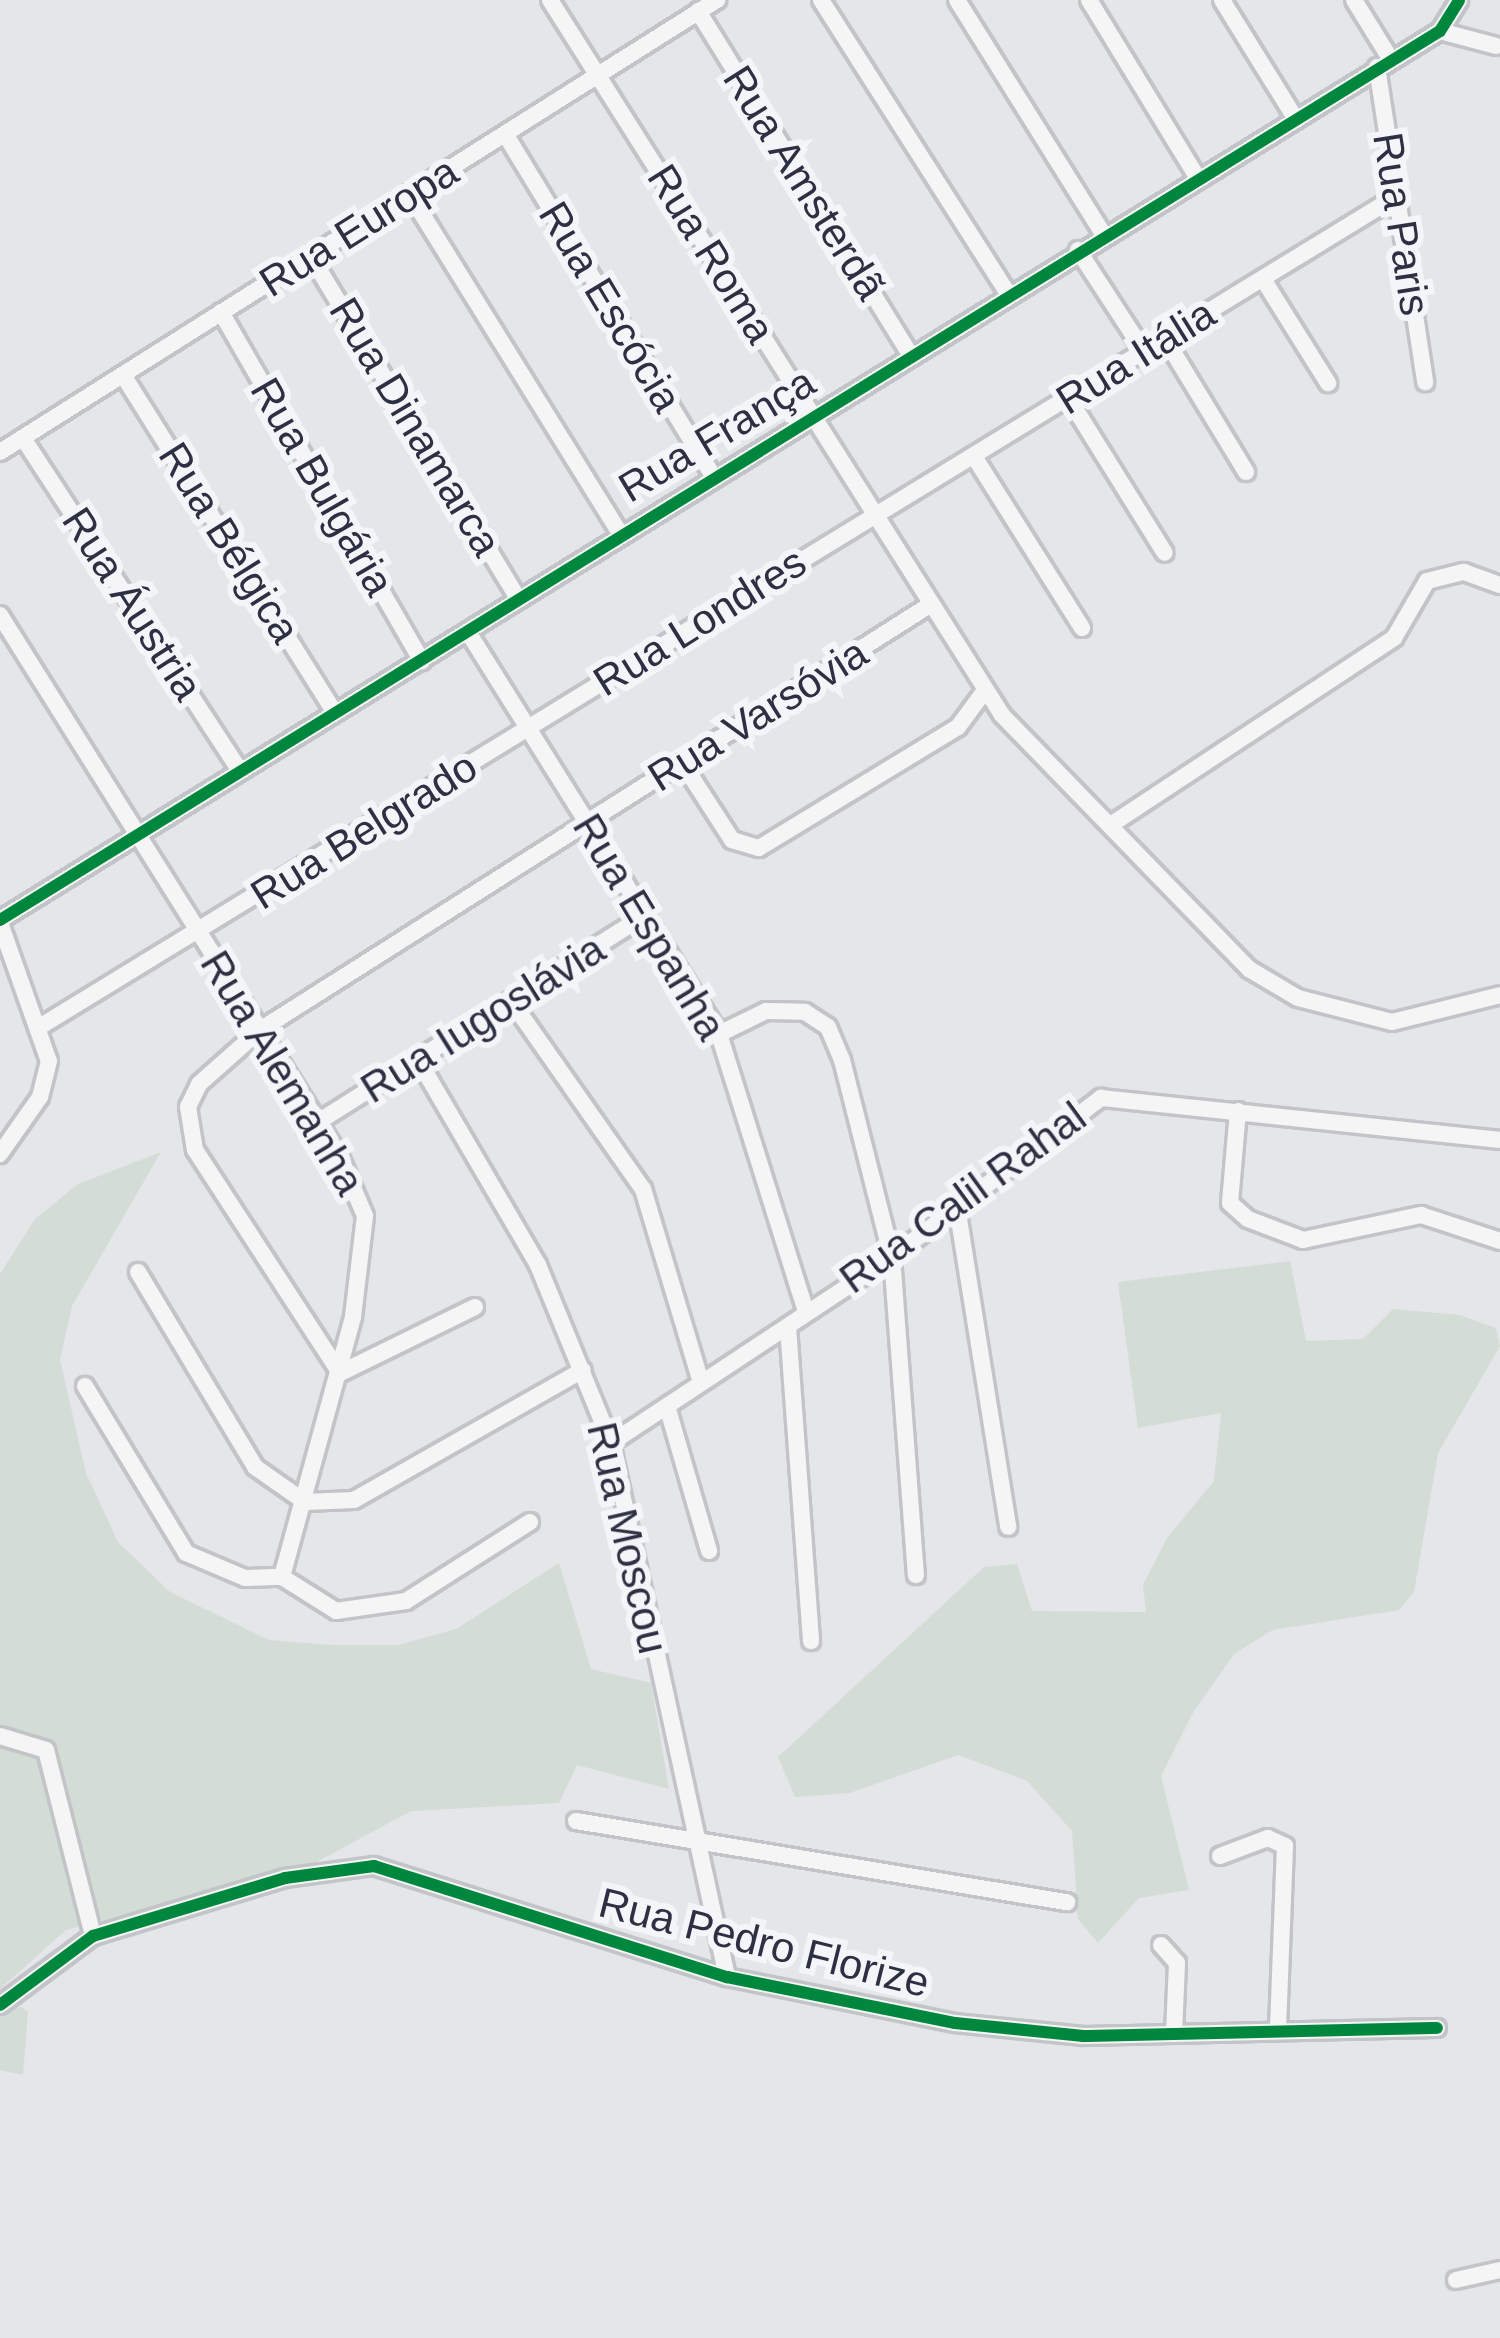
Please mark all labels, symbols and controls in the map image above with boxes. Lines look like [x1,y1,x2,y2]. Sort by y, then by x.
street label: Rua Amsterdã [712,56,896,310]
street label: Rua Paris [1362,129,1440,319]
street label: Rua Europa [251,146,467,308]
street label: Rua Roma [636,156,786,352]
street label: Rua Escócia [528,193,692,421]
street label: Rua Dinamarca [318,289,512,565]
street label: Rua Itália [1047,289,1225,425]
street label: Rua França [610,357,824,513]
street label: Rua Bulgária [239,369,405,605]
street label: Rua Bélgica [148,434,310,652]
street label: Rua Áustria [51,498,213,710]
street label: Rua Londres [585,537,815,707]
street label: Rua Varsóvia [639,628,877,802]
street label: Rua Belgrado [242,742,486,920]
street label: Rua Espanha [562,805,736,1049]
street label: Rua Iugoslávia [352,924,614,1114]
street label: Rua Alemanha [189,941,375,1205]
street label: Rua Calil Rahal [830,1092,1096,1304]
street label: Rua Moscou [576,1417,678,1659]
street label: Rua Pedro Florize [594,1878,934,2008]

